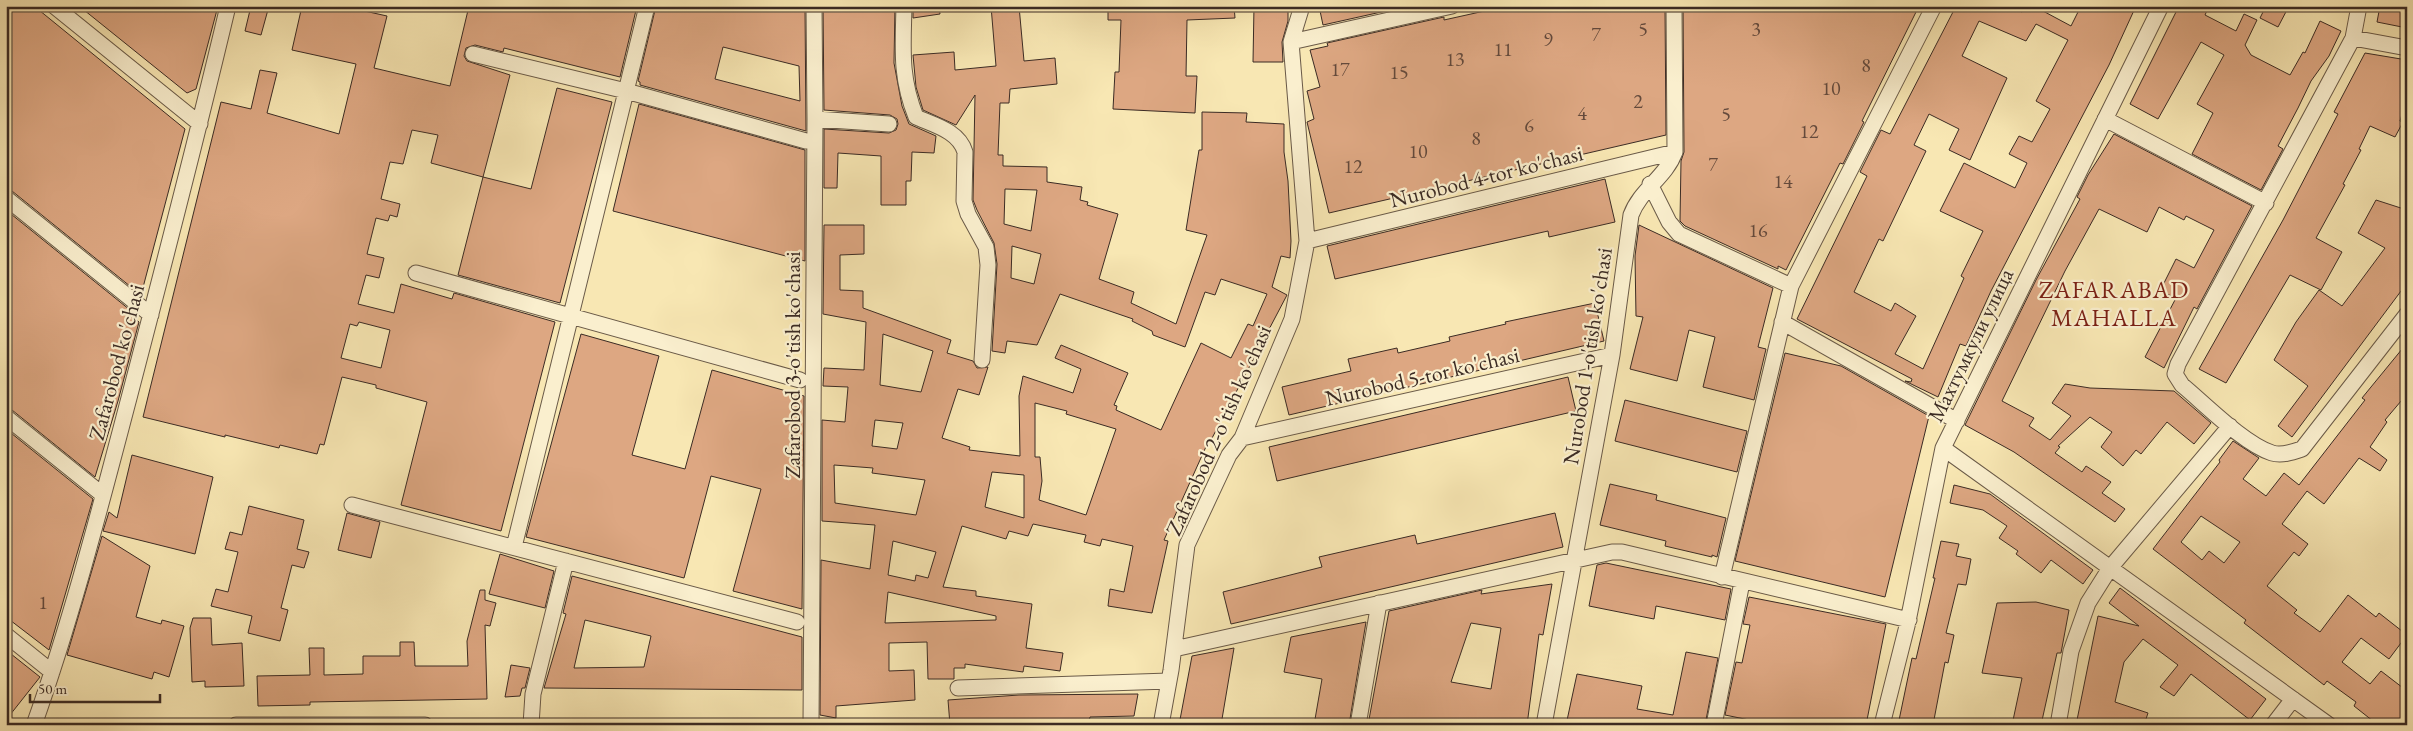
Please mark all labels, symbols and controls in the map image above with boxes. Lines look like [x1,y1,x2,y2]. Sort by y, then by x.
house number: 5 [1638,16,1648,42]
house number: 3 [1751,16,1761,42]
house number: 7 [1591,21,1601,47]
house number: 9 [1543,26,1553,52]
house number: 11 [1493,36,1513,62]
house number: 13 [1445,46,1465,72]
house number: 8 [1861,52,1871,78]
house number: 17 [1330,56,1350,82]
house number: 15 [1389,59,1409,85]
house number: 10 [1821,75,1841,101]
house number: 2 [1633,88,1643,114]
house number: 4 [1577,100,1587,126]
house number: 5 [1721,101,1731,127]
house number: 6 [1524,112,1534,138]
house number: 12 [1799,118,1819,144]
house number: 8 [1471,125,1481,151]
street label: Nurobod 4-tor ko'chasi [1386,138,1586,215]
house number: 10 [1408,138,1428,164]
house number: 7 [1708,151,1718,177]
house number: 12 [1343,153,1363,179]
house number: 14 [1773,168,1793,194]
house number: 16 [1748,217,1768,243]
street label: Nurobod 1-o'tish ko'chasi [1556,246,1619,467]
street label: Zafarobod 3-o'tish ko'chasi [778,251,807,479]
street label: Махтумкули улица [1921,263,2020,427]
district label: ZAFARABAD MAHALLA [2039,274,2189,333]
street label: Zafarobod ko'chasi [82,281,151,443]
street label: Zafarobod 2-o'tish ko'chasi [1159,320,1278,540]
street label: Nurobod 5-tor ko'chasi [1322,340,1522,413]
house number: 1 [38,589,48,615]
scale bar [30,671,160,703]
text: 50 m [38,679,67,698]

